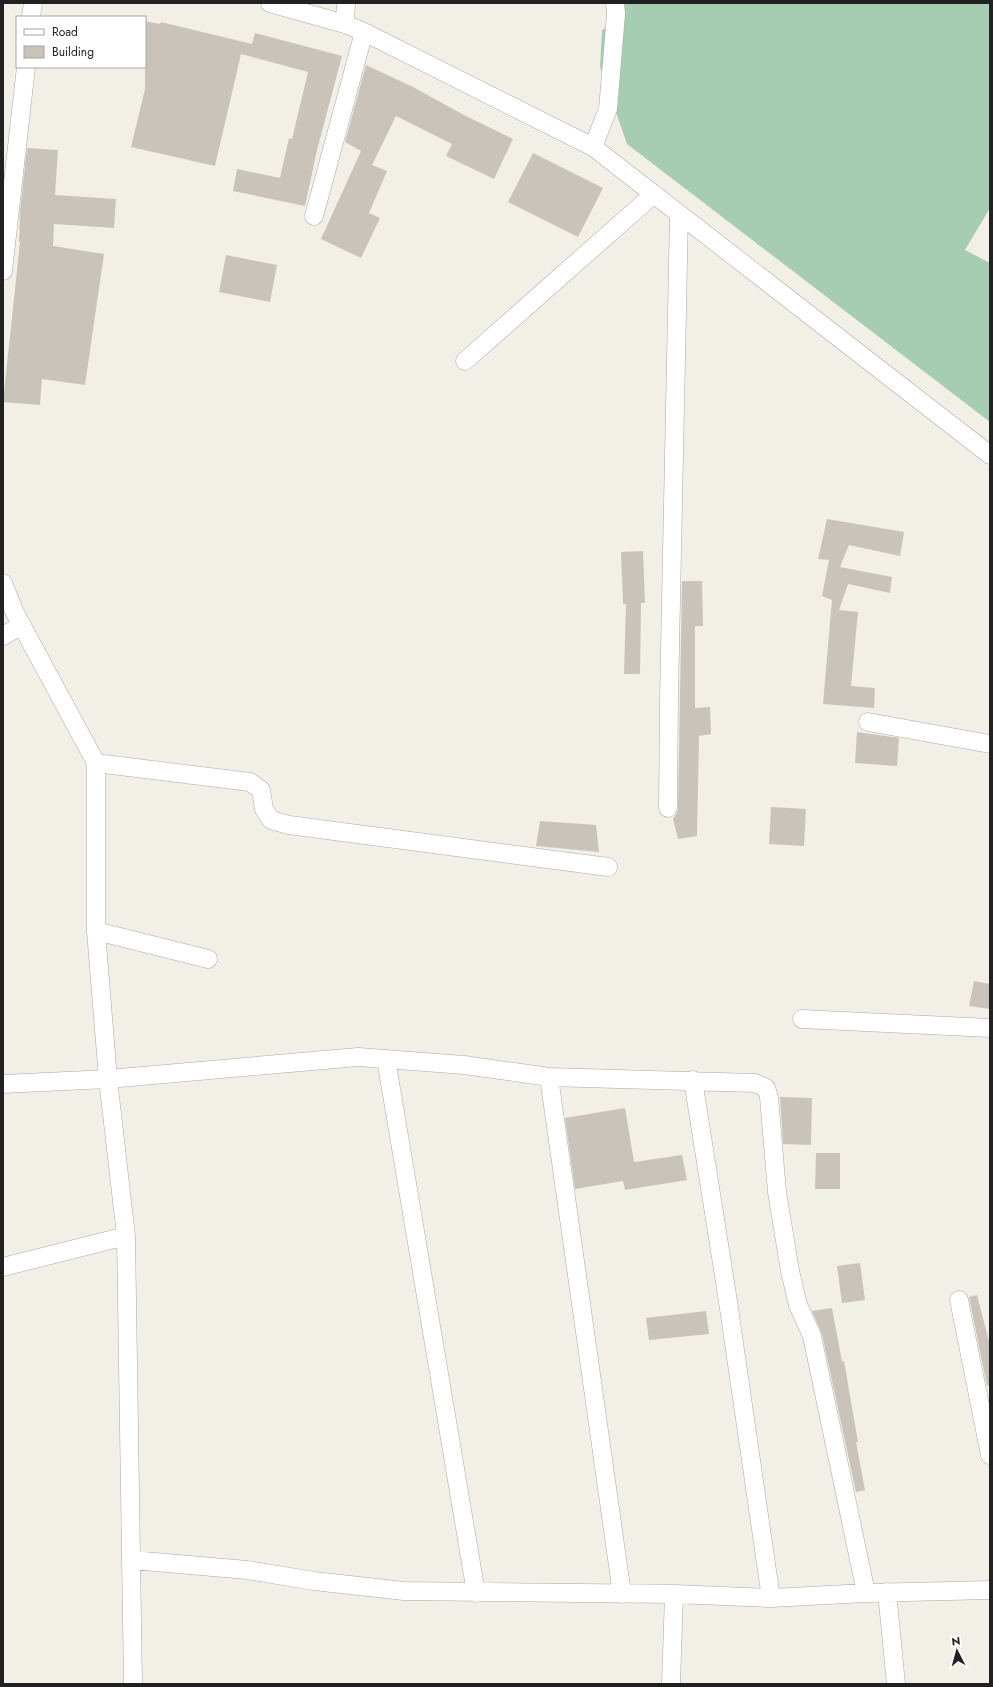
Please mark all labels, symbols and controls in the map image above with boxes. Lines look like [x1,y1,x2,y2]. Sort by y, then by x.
legend [16,16,146,68]
text: Road [52,23,78,41]
text: Building [52,43,94,61]
north arrow [937,1631,977,1671]
text: N [951,1633,961,1649]

